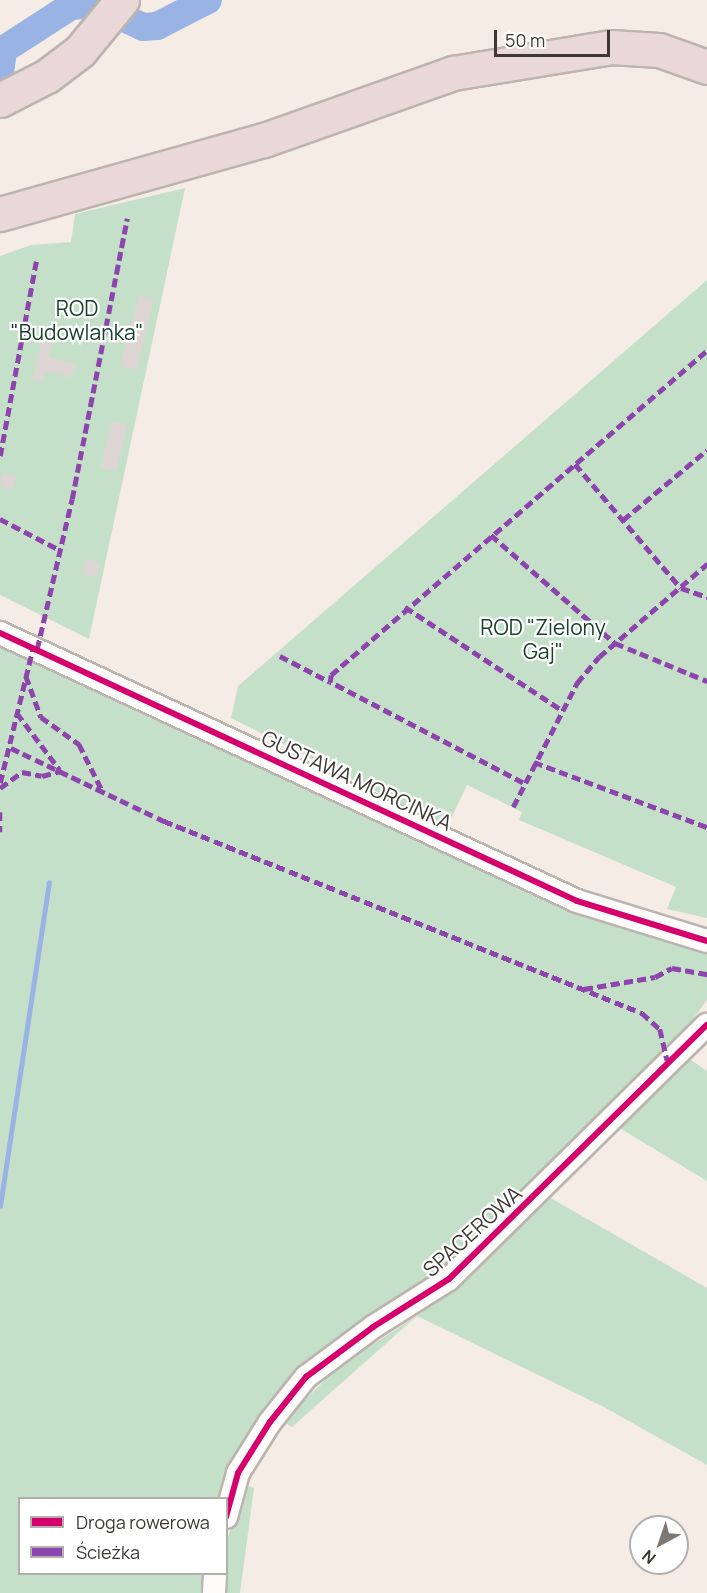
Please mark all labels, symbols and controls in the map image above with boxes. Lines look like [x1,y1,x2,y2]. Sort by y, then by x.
scale bar [497,18,612,56]
text: 50 m [505,28,545,52]
park label: ROD "Budowlanka" [10,295,144,345]
park label: ROD "Zielony Gaj" [480,614,606,664]
street label: GUSTAWA MORCINKA [258,725,456,835]
street label: SPACEROWA [418,1180,526,1282]
legend [18,1497,228,1575]
text: Droga rowerowa [76,1510,210,1534]
north arrow [629,1515,689,1575]
text: Ścieżka [76,1540,140,1564]
text: N [637,1545,660,1569]

